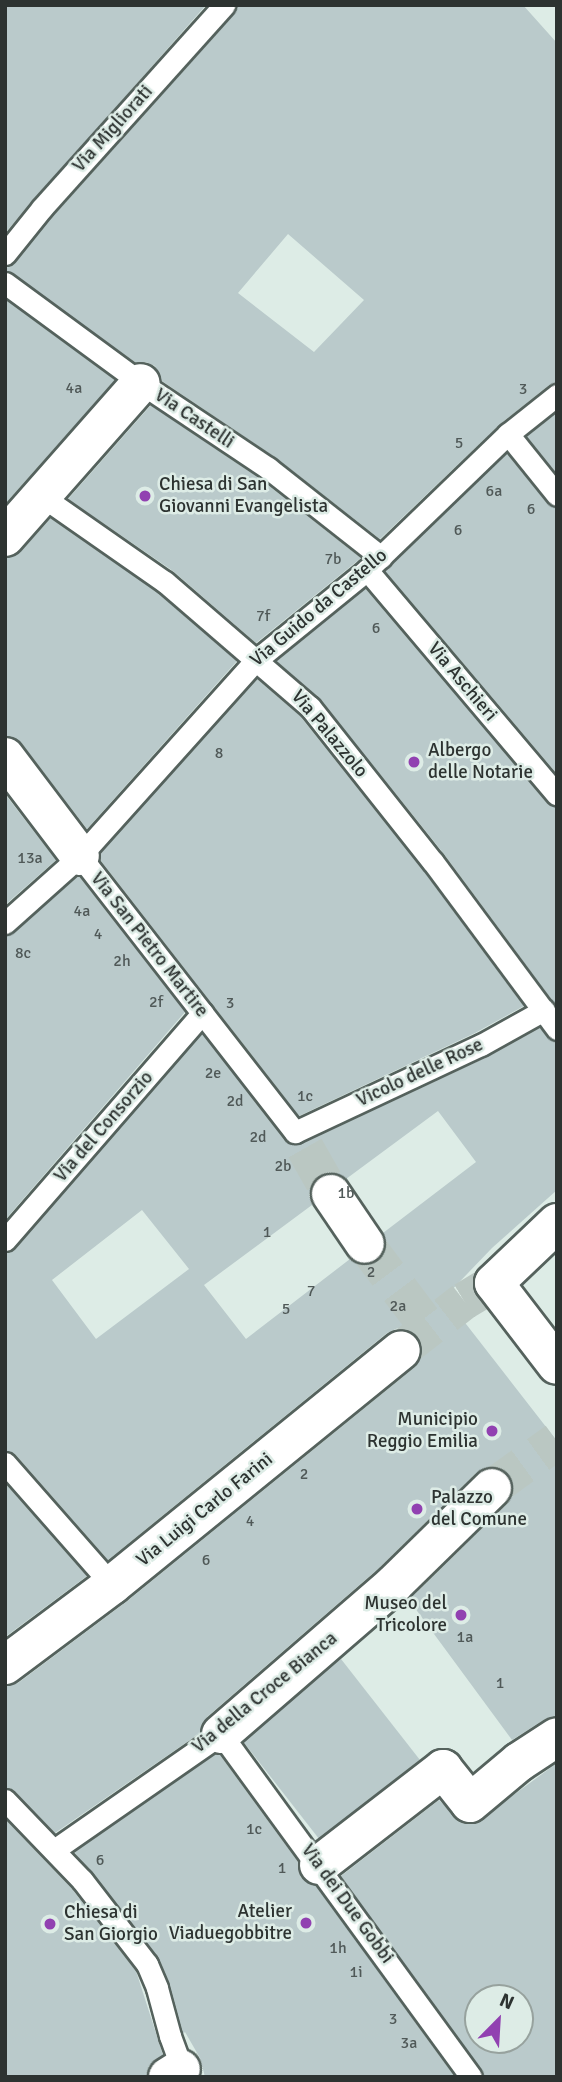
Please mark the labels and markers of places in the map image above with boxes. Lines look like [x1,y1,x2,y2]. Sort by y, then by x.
place label: Chiesa di San Giovanni Evangelista [159,474,328,518]
marker: Chiesa di San Giovanni Evangelista [137,488,153,504]
place label: Albergo delle Notarie [428,740,533,784]
marker: Albergo delle Notarie [406,754,422,770]
place label: Municipio Reggio Emilia [367,1409,478,1453]
marker: Municipio Reggio Emilia [484,1423,500,1439]
place label: Palazzo del Comune [431,1487,527,1531]
marker: Palazzo del Comune [409,1501,425,1517]
place label: Museo del Tricolore [364,1593,447,1637]
marker: Museo del Tricolore [453,1607,469,1623]
place label: Atelier Viaduegobbitre [169,1901,292,1945]
place label: Chiesa di San Giorgio [64,1902,158,1946]
marker: Atelier Viaduegobbitre [298,1915,314,1931]
marker: Chiesa di San Giorgio [42,1916,58,1932]

